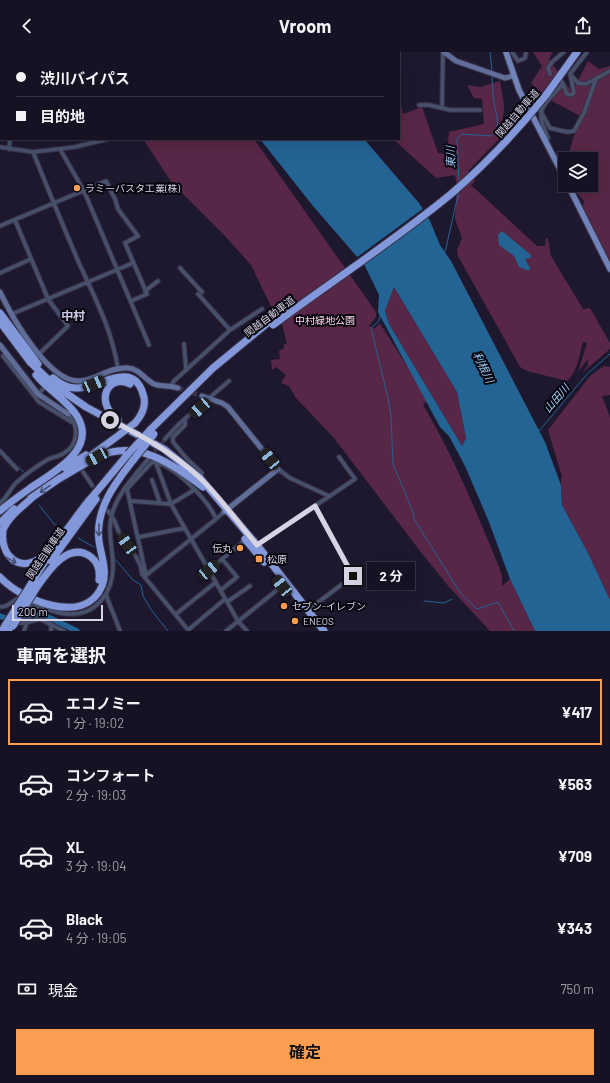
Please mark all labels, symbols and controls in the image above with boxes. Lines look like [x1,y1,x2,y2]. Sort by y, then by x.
icon: back [16,15,38,37]
text: Vroom [279,15,331,37]
icon: share [572,15,594,37]
text: 渋川バイパス [40,69,130,87]
street label: 関越自動車道 [493,86,541,140]
text: 目的地 [40,107,85,125]
water label: 東川 [443,145,457,168]
map controls [558,152,598,192]
button: layers [558,152,598,192]
place label: ラミーパスタ工業(株) [85,182,181,194]
marker: ラミーパスタ工業(株) [72,183,82,193]
street label: 関越自動車道 [241,293,297,339]
district label: 中村 [61,308,85,322]
park label: 中村緑地公園 [295,314,355,326]
water label: 利根川 [471,349,498,386]
car [81,374,107,394]
water label: 山田川 [540,380,572,415]
car [187,396,213,420]
route start [101,411,119,429]
car [84,446,110,468]
car [258,446,282,472]
one-way arrow [40,485,51,493]
one-way arrow [95,523,103,536]
street label: 関越自動車道 [23,525,67,581]
car [115,531,139,557]
place label: 伝丸 [212,542,232,554]
marker: 伝丸 [235,543,245,553]
place label: 松原 [267,553,287,565]
marker: 松原 [254,554,264,564]
one-way arrow [5,557,17,564]
car [196,558,222,582]
callout: 2 分 [367,562,415,590]
route end [344,567,362,585]
text: 2 分 [380,568,402,584]
car [270,573,294,599]
place label: セブン-イレブン [292,600,366,612]
marker: セブン-イレブン [279,601,289,611]
scale bar [12,603,103,622]
text: 200 m [18,605,48,618]
place label: ENEOS [303,615,334,627]
marker: ENEOS [290,616,300,626]
text: 車両を選択 [16,644,106,666]
icon: car [18,694,54,730]
text: エコノミー [66,694,141,712]
text: ¥417 [561,703,592,721]
text: 1 分 · 19:02 [66,715,124,731]
icon: car [18,766,54,802]
text: コンフォート [66,766,156,784]
text: ¥563 [557,775,592,793]
text: 2 分 · 19:03 [66,787,126,803]
icon: car [18,838,54,874]
text: XL [66,838,84,856]
text: ¥709 [558,847,592,865]
text: 3 分 · 19:04 [66,858,126,874]
icon: car [18,910,54,946]
text: Black [66,910,103,928]
text: ¥343 [556,919,592,937]
text: 4 分 · 19:05 [66,930,126,946]
icon: cash [16,978,38,1000]
text: 現金 [48,981,78,999]
text: 750 m [560,981,594,997]
button: 確定 [16,1029,594,1075]

